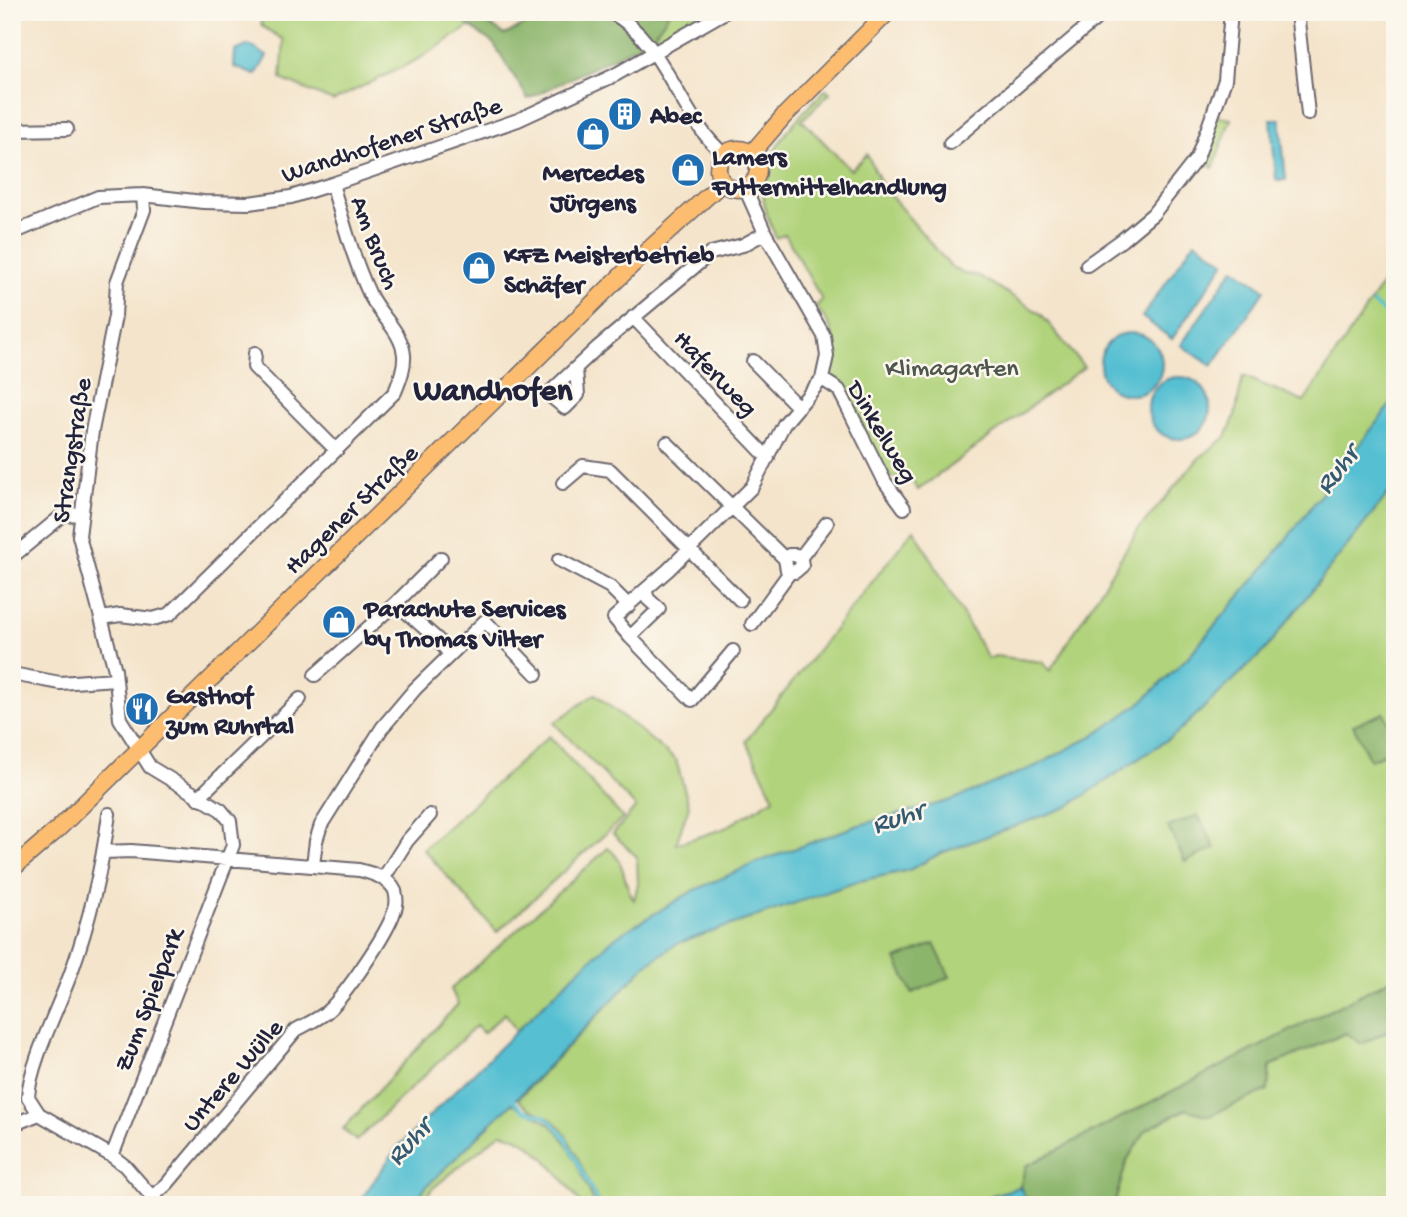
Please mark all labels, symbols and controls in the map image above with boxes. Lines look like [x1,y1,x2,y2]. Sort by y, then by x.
street label: Wandhofener Straße [278,92,507,193]
building icon: Abec [606,95,644,133]
place label: Abec [649,103,703,134]
shop icon: Mercedes Jürgens [574,115,612,153]
place label: Lamers Futtermittelhandlung [711,144,947,205]
shop icon: Lamers Futtermittelhandlung [669,151,707,189]
place label: Mercedes Jürgens [542,160,645,221]
street label: Am Bruch [341,193,405,295]
place label: KFZ Meisterbetrieb Schäfer [503,242,715,303]
shop icon: KFZ Meisterbetrieb Schäfer [460,249,498,287]
street label: Haferweg [665,325,763,425]
park label: Klimagarten [885,355,1019,386]
district label: Wandhofen [412,374,573,412]
street label: Strangstraße [48,375,101,525]
street label: Dinkelweg [836,375,923,490]
water label: Ruhr [1309,436,1371,502]
street label: Hagener Straße [280,439,427,583]
place label: Parachute Services by Thomas Vilter [362,596,567,657]
shop icon: Parachute Services by Thomas Vilter [320,603,358,641]
place label: Gasthof zum Ruhrtal [165,683,294,744]
restaurant icon: Gasthof zum Ruhrtal [123,690,161,728]
water label: Ruhr [868,794,933,843]
street label: Zum Spielpark [110,922,194,1077]
street label: Untere Wülle [177,1014,292,1140]
water label: Ruhr [380,1109,444,1174]

